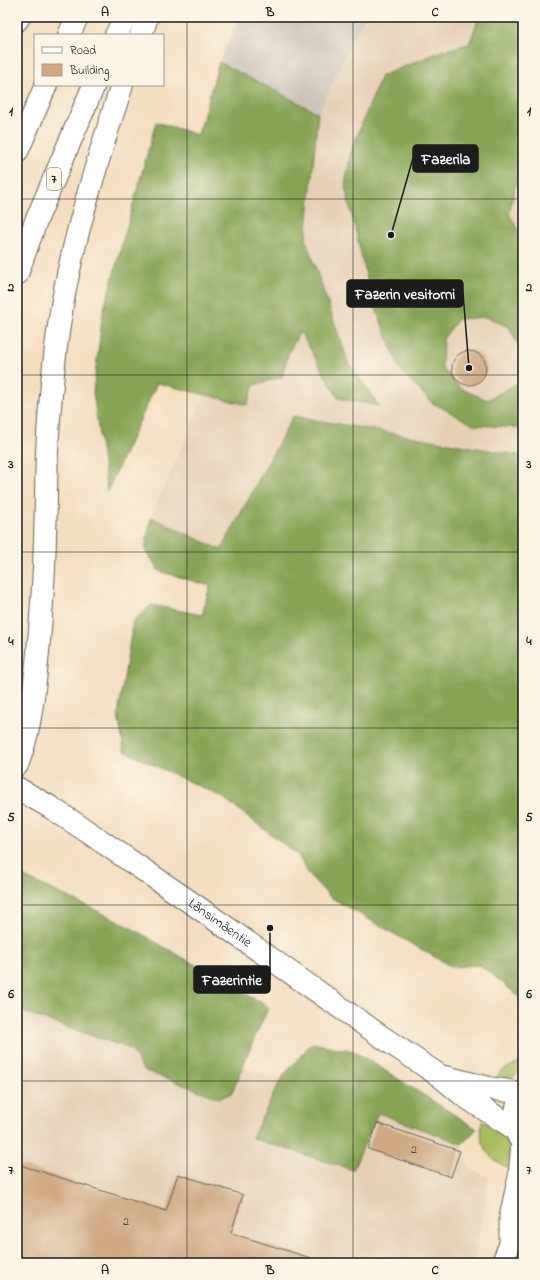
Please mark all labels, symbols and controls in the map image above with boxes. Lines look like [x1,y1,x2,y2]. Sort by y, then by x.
text: A [101,3,109,22]
text: B [265,3,275,22]
text: C [431,3,439,22]
legend [34,34,164,86]
text: Road [70,42,96,60]
text: Building [69,62,109,81]
text: 1 [9,102,14,121]
text: 1 [527,102,532,121]
callout: Fazerila [413,145,478,172]
text: Fazerila [421,149,470,171]
road number: 7 [47,168,61,190]
text: 2 [7,278,15,297]
text: 2 [525,278,533,297]
callout: Fazerin vesitorni [347,280,463,307]
text: Fazerin vesitorni [354,284,455,306]
text: 3 [7,455,14,474]
text: 3 [525,455,532,474]
text: 4 [7,632,14,651]
text: 4 [525,632,532,651]
text: 5 [7,808,15,827]
text: 5 [525,808,533,827]
street label: Länsimäentie [184,893,257,953]
callout: Fazerintie [194,966,270,993]
text: Fazerintie [201,970,263,992]
text: 6 [7,985,14,1004]
text: 6 [525,985,532,1004]
house number: 2 [411,1141,417,1159]
text: 7 [8,1161,14,1180]
text: 7 [526,1161,532,1180]
house number: 2 [123,1213,129,1231]
text: A [101,1261,109,1280]
text: B [265,1261,275,1280]
text: C [431,1261,439,1280]

